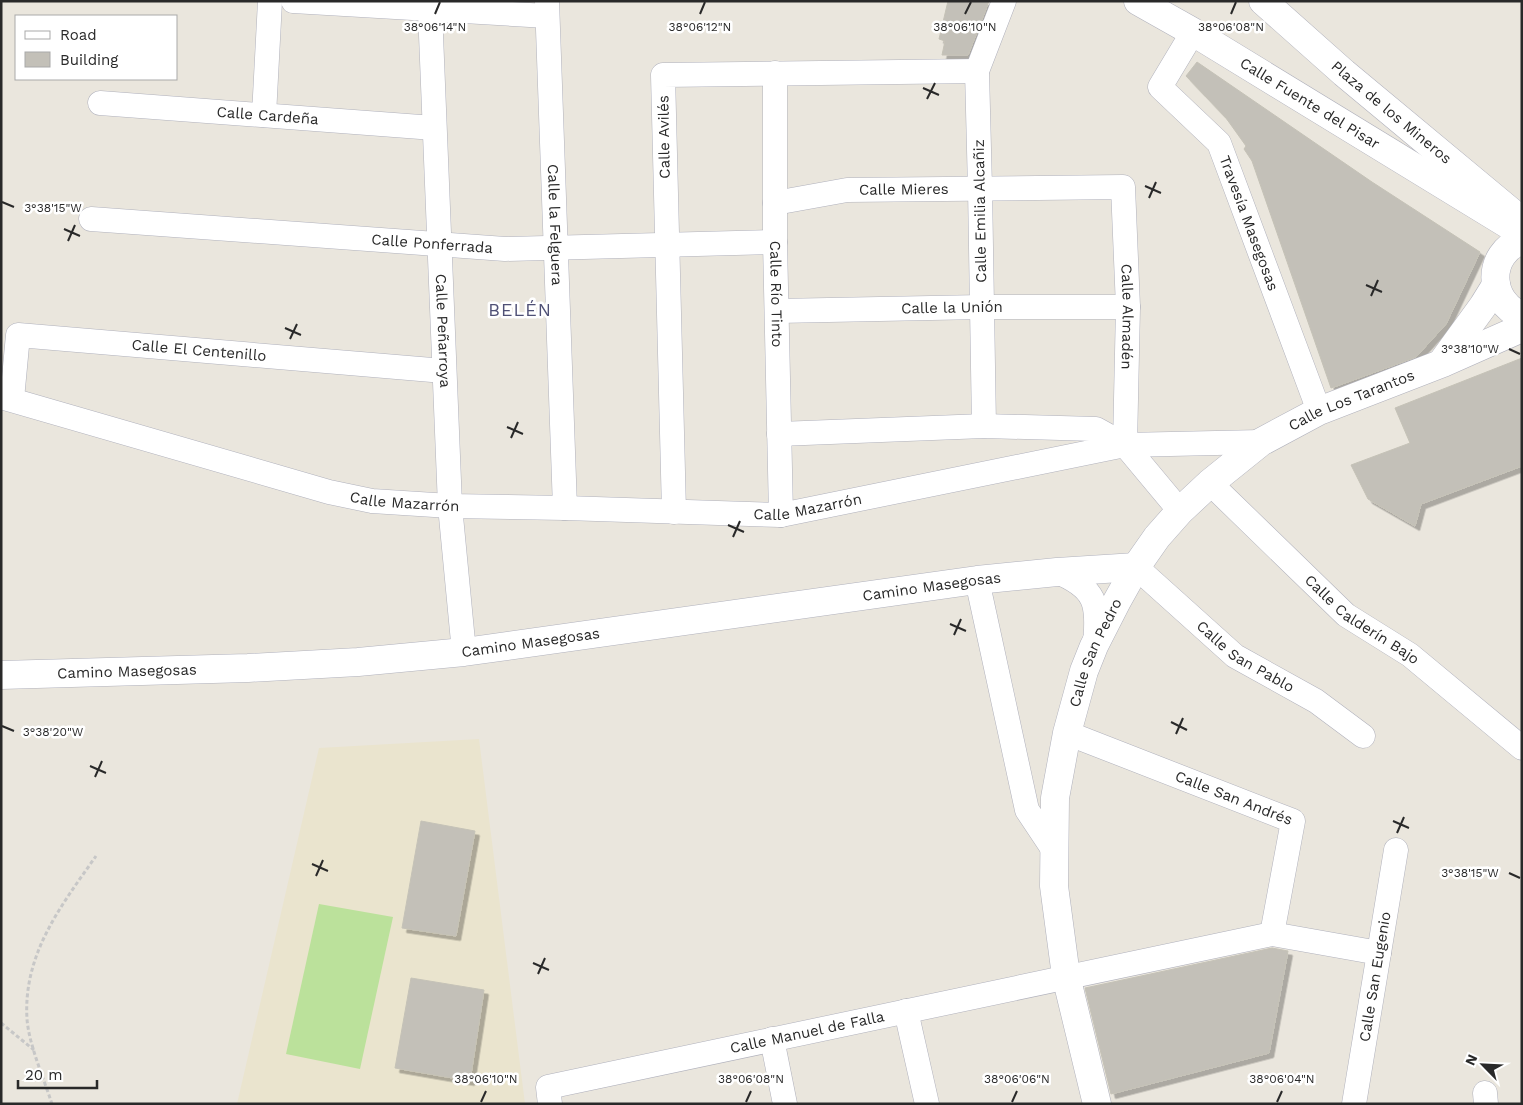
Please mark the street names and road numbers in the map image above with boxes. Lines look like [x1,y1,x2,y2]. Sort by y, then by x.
street label: Calle Fuente del Pisar [1237,54,1383,153]
street label: Plaza de los Mineros [1328,57,1455,168]
street label: Calle Avilés [654,95,674,179]
street label: Calle Cardeña [216,103,320,128]
street label: Calle Emilia Alcañiz [970,139,990,283]
street label: Travesía Masegosas [1215,153,1282,293]
street label: Calle la Felguera [544,164,566,286]
street label: Calle Mieres [859,180,949,199]
street label: Calle Ponferrada [371,230,494,257]
street label: Calle Río Tinto [766,240,786,348]
street label: Calle Almadén [1117,263,1137,370]
street label: Calle Peñarroya [432,273,454,389]
street label: Calle la Unión [901,298,1003,318]
street label: Calle El Centenillo [131,336,267,365]
street label: Calle Los Tarantos [1285,366,1417,435]
street label: Calle Mazarrón [348,488,460,515]
street label: Calle Mazarrón [753,490,863,524]
street label: Camino Masegosas [861,569,1002,605]
street label: Calle Calderín Bajo [1301,571,1423,668]
street label: Calle San Pedro [1066,595,1126,709]
street label: Calle San Pablo [1193,617,1297,696]
street label: Camino Masegosas [460,624,601,661]
street label: Camino Masegosas [57,660,197,682]
street label: Calle San Andrés [1172,767,1295,829]
street label: Calle San Eugenio [1355,910,1395,1043]
street label: Calle Manuel de Falla [728,1007,886,1057]

